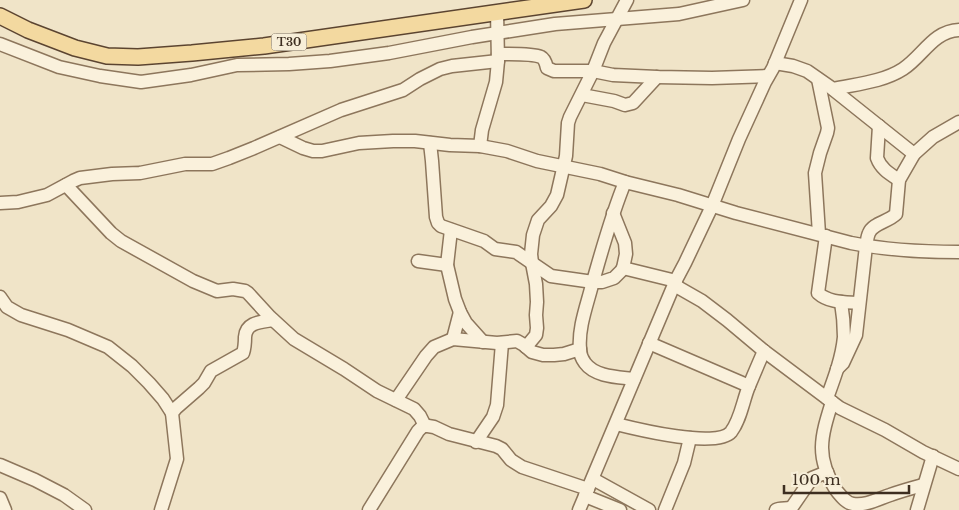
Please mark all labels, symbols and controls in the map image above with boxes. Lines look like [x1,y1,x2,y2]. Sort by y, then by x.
road number: T30 [272,34,306,51]
scale bar [784,462,909,494]
text: 100 m [792,470,841,489]

